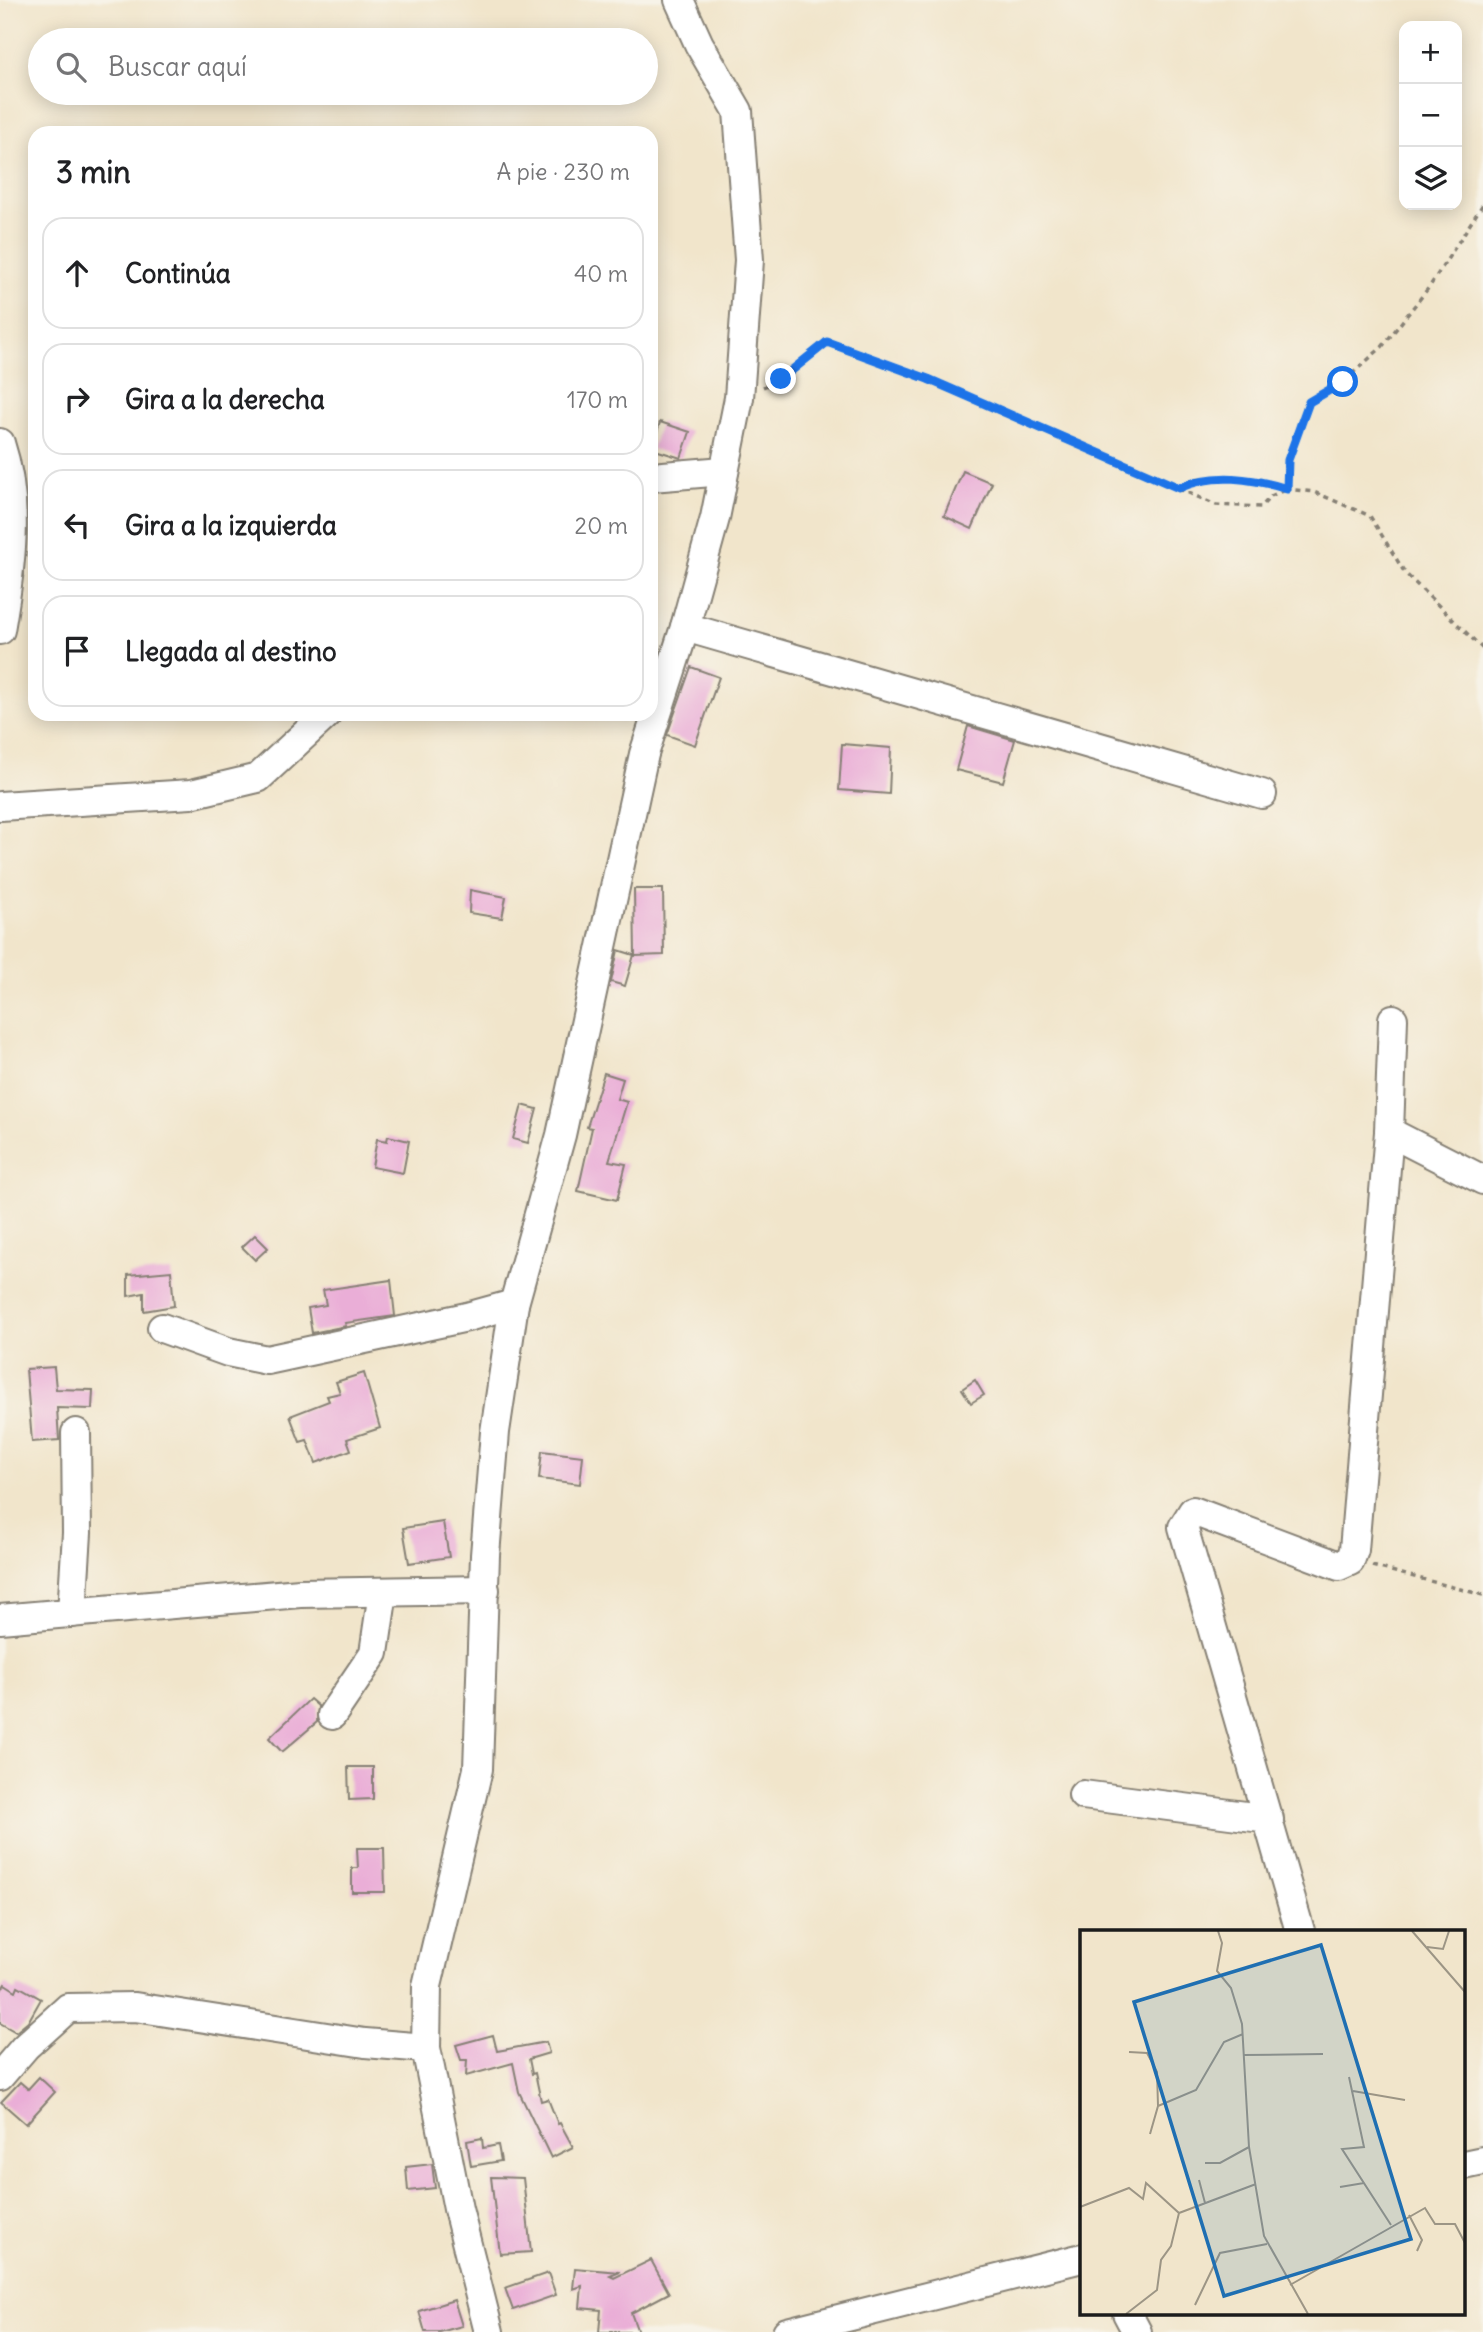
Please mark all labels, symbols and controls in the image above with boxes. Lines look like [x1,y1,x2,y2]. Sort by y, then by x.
map controls [1399,21,1462,210]
button: + [1399,21,1462,84]
search box [28,28,658,105]
icon: search [52,48,90,86]
text: Buscar aquí [108,50,247,83]
button: − [1399,84,1462,147]
button: layers [1399,147,1462,210]
text: 3 min [56,153,131,191]
text: A pie · 230 m [497,157,630,186]
icon: ahead [58,254,96,292]
text: Continúa [125,257,231,290]
text: 40 m [574,259,628,288]
route end [765,363,796,394]
route start [1327,366,1358,397]
icon: right [58,380,96,418]
text: Gira a la derecha [125,383,325,416]
text: 170 m [567,385,628,414]
icon: left [58,506,96,544]
text: Gira a la izquierda [125,509,337,542]
text: 20 m [575,511,628,540]
icon: arrive [58,632,96,670]
text: Llegada al destino [125,635,337,668]
inset map [1080,1930,1466,2314]

